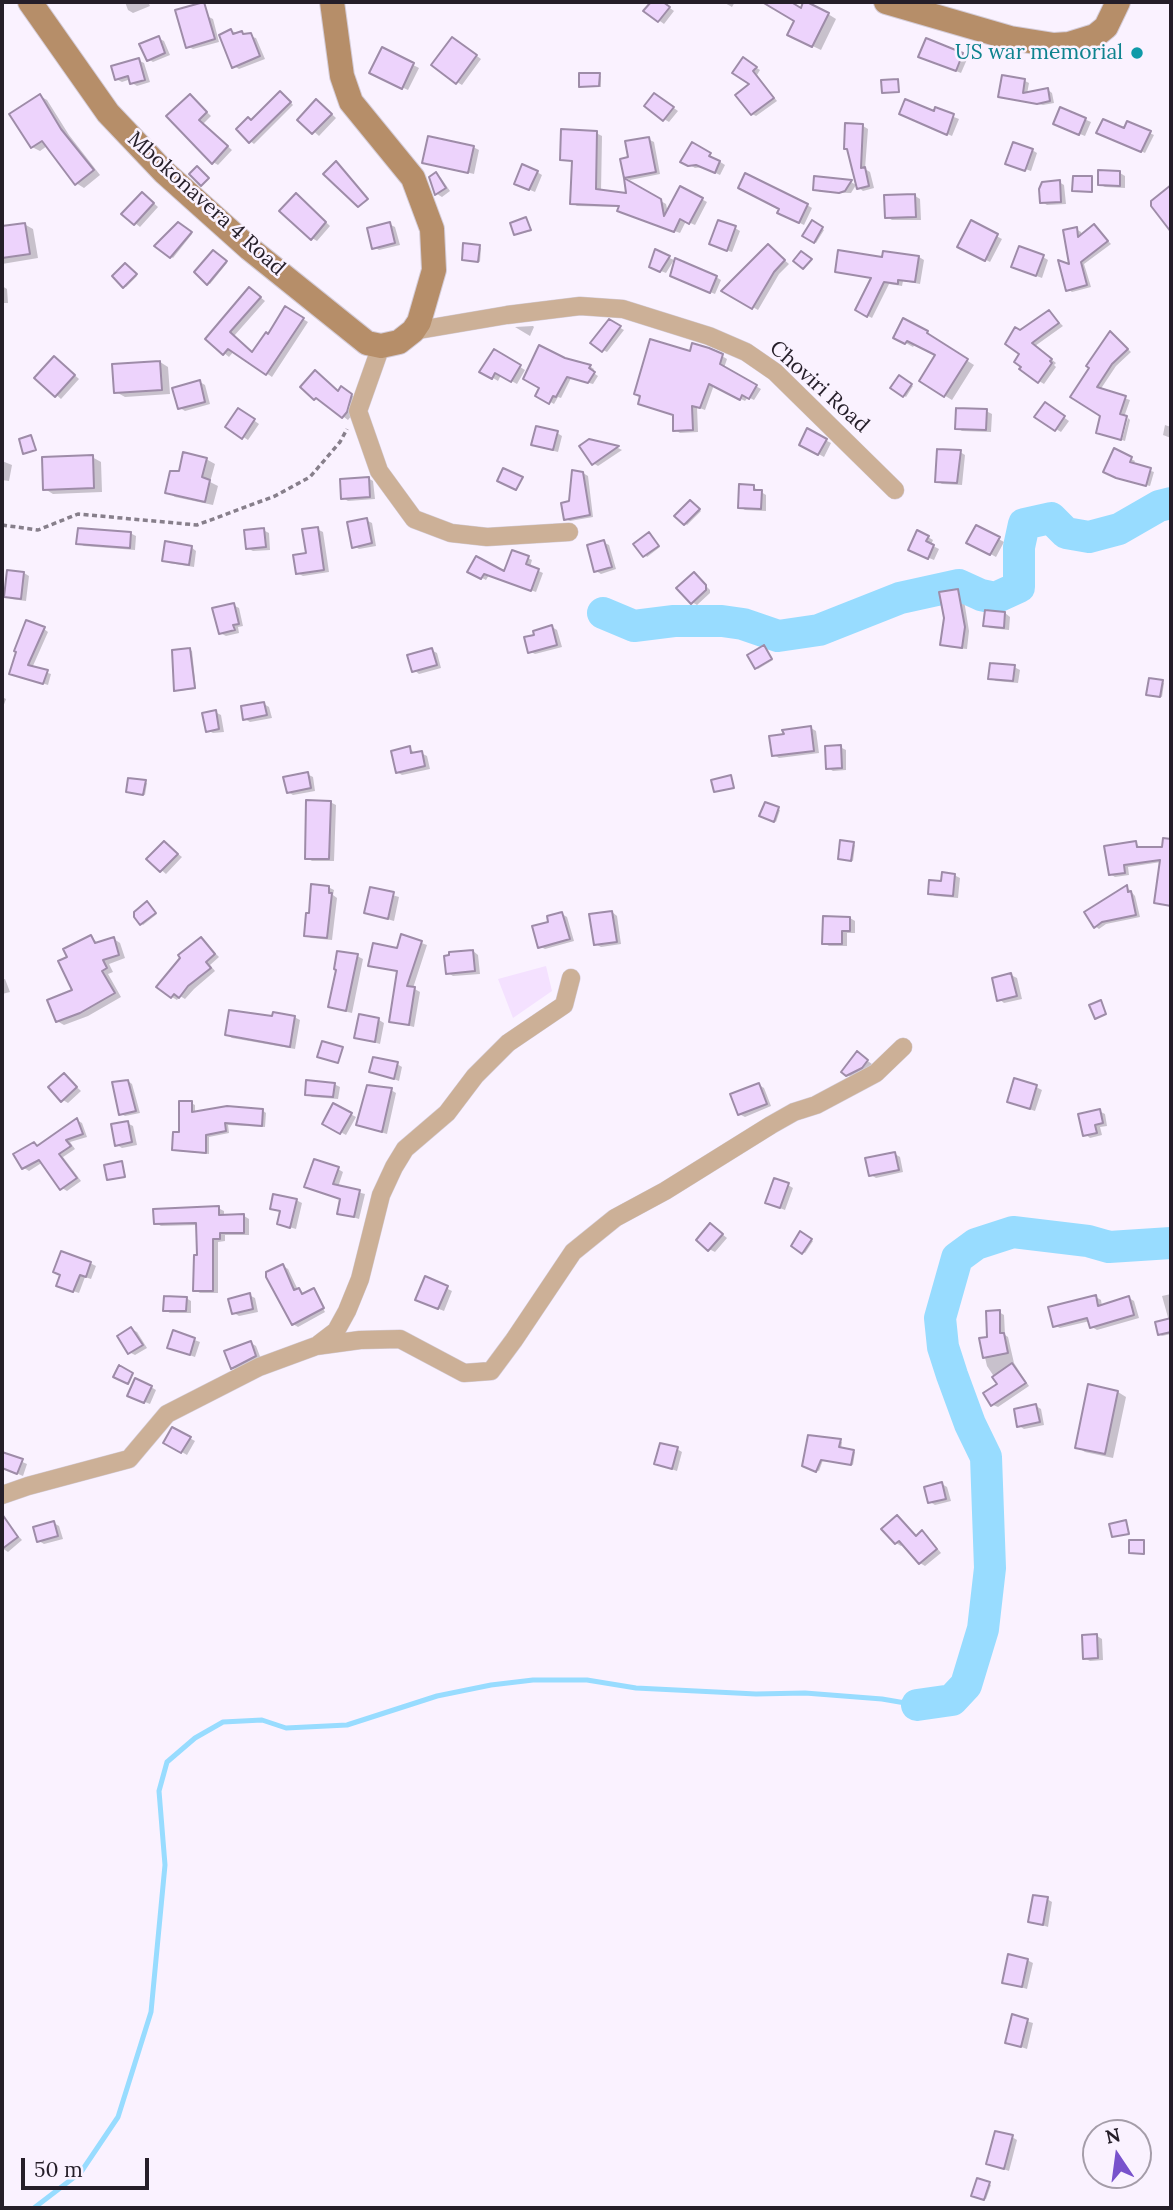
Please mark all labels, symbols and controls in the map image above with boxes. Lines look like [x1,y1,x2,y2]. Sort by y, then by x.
place label: US war memorial [955,40,1123,66]
marker: US war memorial [1129,45,1145,61]
street label: Mbokonavera 4 Road [122,127,290,281]
street label: Choviri Road [764,336,874,438]
north arrow [1082,2119,1152,2189]
text: N [1103,2122,1123,2149]
scale bar [24,2144,152,2188]
text: 50 m [34,2156,83,2183]

